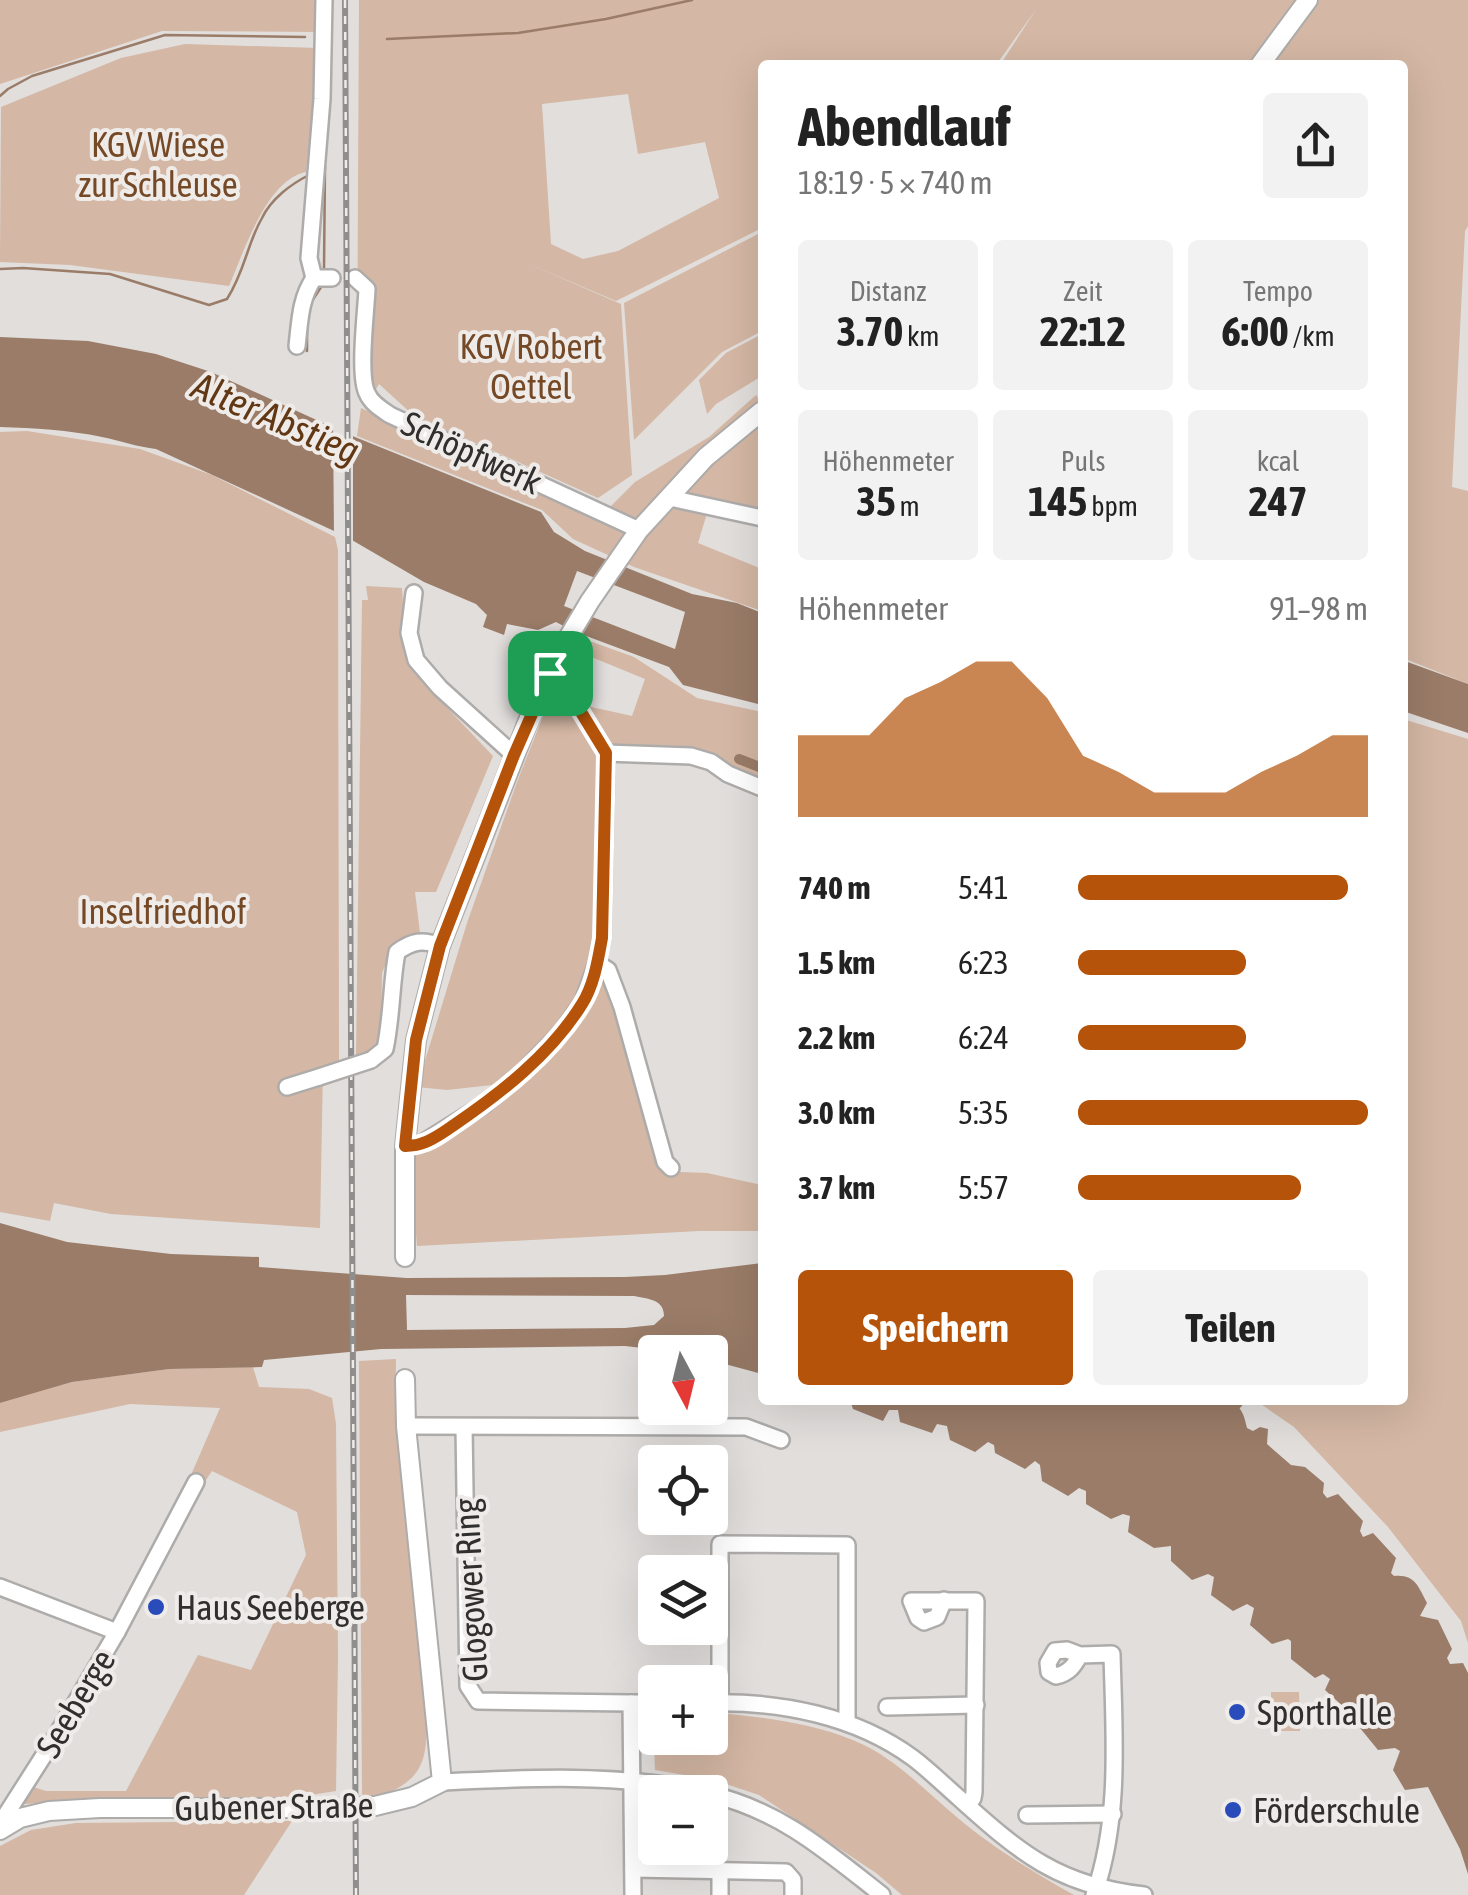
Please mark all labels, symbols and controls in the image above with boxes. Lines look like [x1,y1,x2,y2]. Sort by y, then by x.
button: share [1263,93,1368,198]
text: Abendlauf [798,95,1011,158]
park label: KGV Wiese zur Schleuse [78,124,238,204]
text: 18:19 · 5 × 740 m [798,164,992,201]
text: Distanz [850,275,926,307]
text: Zeit [1063,275,1103,307]
text: Tempo [1243,275,1313,307]
text: 3.70 [836,307,903,355]
text: 22:12 [1040,307,1126,355]
text: 6:00 [1221,307,1289,355]
text: km [903,320,940,352]
text: /km [1289,320,1335,352]
park label: KGV Robert Oettel [459,326,603,406]
water label: Alter Abstieg [185,363,366,472]
street label: Schöpfwerk [396,402,548,502]
text: Höhenmeter [823,445,953,477]
text: Puls [1061,445,1105,477]
text: kcal [1257,445,1299,477]
text: 35 [856,477,896,525]
text: 145 [1028,477,1087,525]
text: 247 [1248,477,1308,525]
text: m [896,490,920,522]
text: bpm [1087,490,1138,522]
text: Höhenmeter [798,590,948,627]
text: 91–98 m [1269,590,1368,627]
pin [508,631,593,716]
icon: arrive [523,646,578,701]
text: 740 m [798,869,871,906]
text: 5:41 [958,869,1009,906]
park label: Inselfriedhof [80,891,247,931]
text: 1.5 km [798,944,875,981]
text: 6:23 [958,944,1009,981]
text: 2.2 km [798,1019,875,1056]
text: 6:24 [958,1019,1009,1056]
text: 3.0 km [798,1094,875,1131]
text: 5:35 [958,1094,1009,1131]
text: 3.7 km [798,1169,875,1206]
text: 5:57 [958,1169,1009,1206]
button: Speichern [798,1270,1073,1385]
button: Teilen [1093,1270,1368,1385]
north arrow [638,1335,728,1425]
map controls [638,1335,728,1865]
button: locate [638,1445,728,1535]
street label: Glogower Ring [445,1497,495,1683]
button: layers [638,1555,728,1645]
place label: Haus Seeberge [176,1587,365,1627]
marker: Haus Seeberge [145,1596,167,1618]
street label: Seeberge [27,1642,123,1764]
button: + [638,1665,728,1755]
place label: Sporthalle [1257,1692,1392,1732]
marker: Sporthalle [1226,1701,1248,1723]
button: − [638,1775,728,1865]
street label: Gubener Straße [174,1784,374,1828]
place label: Förderschule [1253,1790,1420,1830]
marker: Förderschule [1222,1799,1244,1821]

